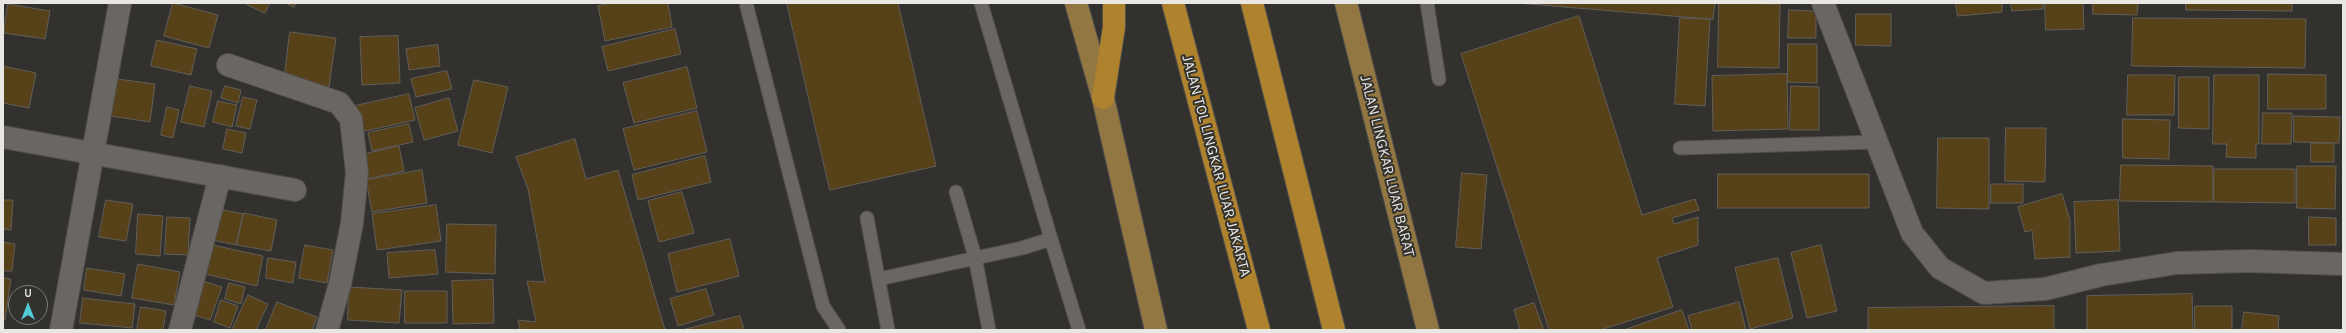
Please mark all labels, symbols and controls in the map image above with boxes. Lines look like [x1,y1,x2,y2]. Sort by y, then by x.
street label: JALAN TOL LINGKAR LUAR JAKARTA [1178,53,1254,279]
street label: JALAN LINGKAR LUAR BARAT [1356,73,1418,259]
north arrow [8,285,48,325]
text: U [24,287,32,300]

